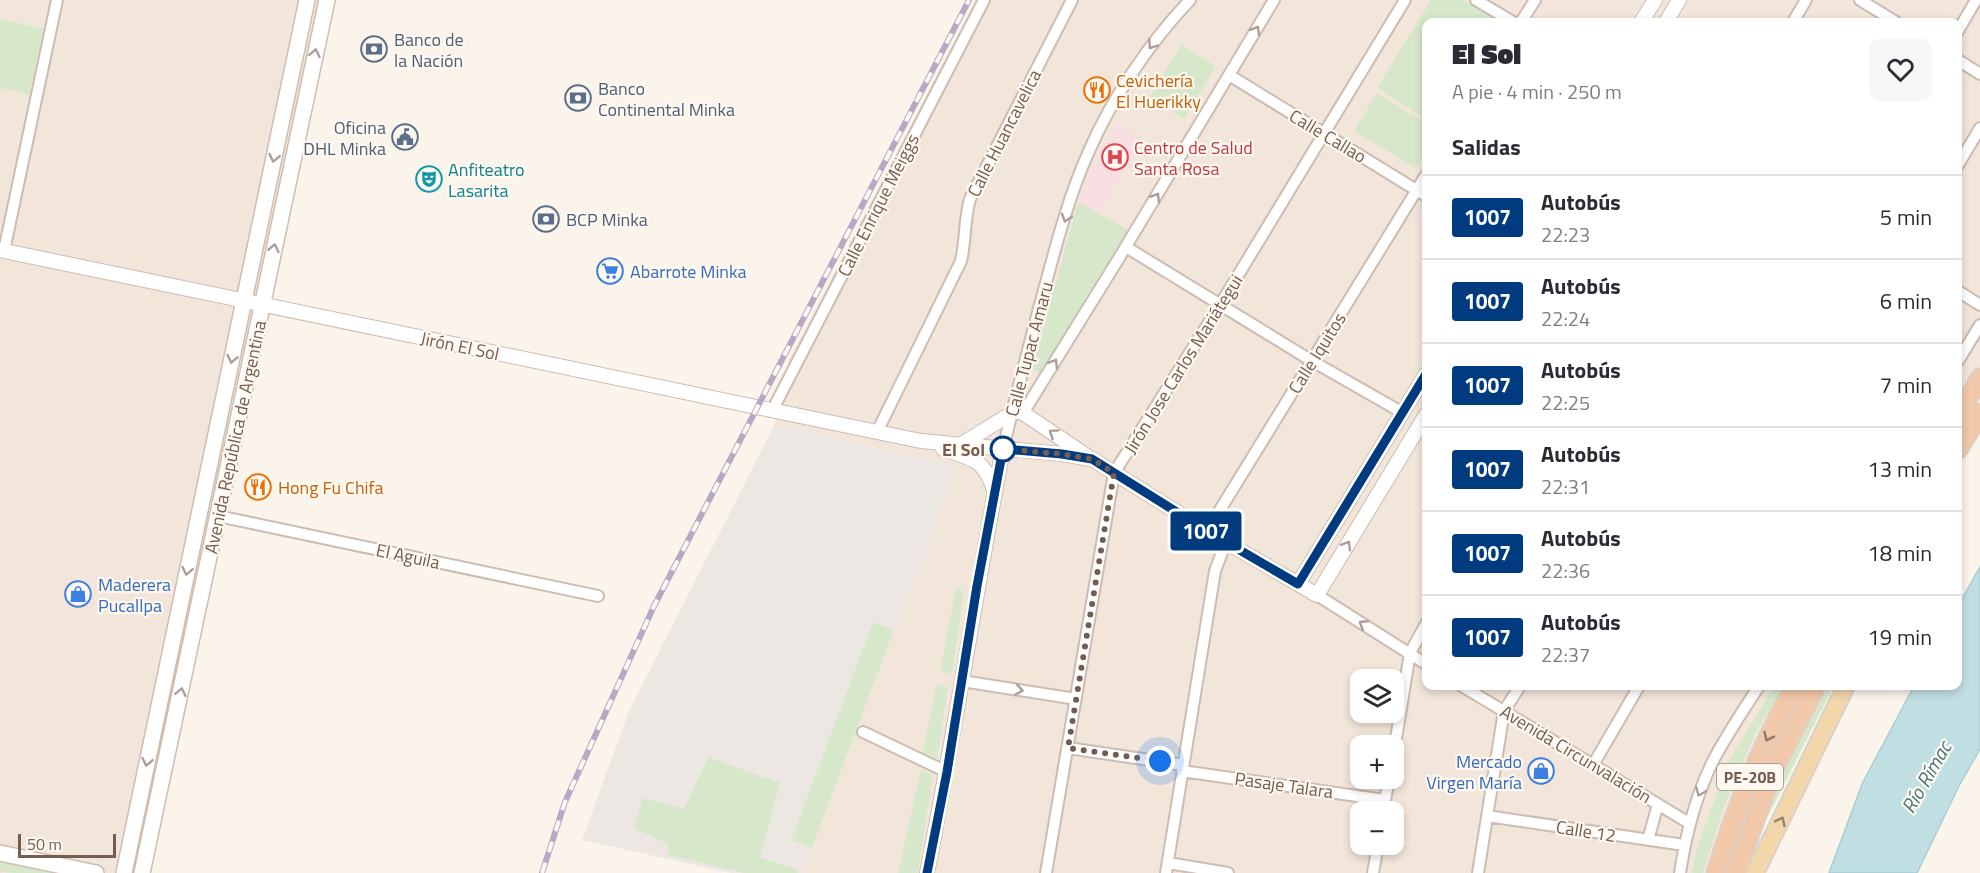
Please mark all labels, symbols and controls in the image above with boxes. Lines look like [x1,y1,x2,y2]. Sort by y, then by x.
place label: Banco de la Nación [394,26,464,74]
one-way arrow [1249,26,1261,36]
text: El Sol [1452,32,1521,75]
bank icon: Banco de la Nación [359,34,389,64]
one-way arrow [1148,38,1159,49]
button: heart [1869,38,1932,101]
one-way arrow [308,49,321,59]
street label: Calle Huancavelica [960,65,1048,201]
place label: Cevichería El Huerikky [1116,67,1201,115]
place label: Banco Continental Minka [598,75,735,123]
restaurant icon: Cevichería El Huerikky [1082,75,1112,105]
text: A pie · 4 min · 250 m [1452,76,1622,107]
bank icon: Banco Continental Minka [563,83,593,113]
street label: Calle Callao [1284,102,1372,170]
place label: Oficina DHL Minka [303,114,386,162]
public building icon: Oficina DHL Minka [390,122,420,152]
street label: Calle Enrique Meiggs [830,129,926,281]
text: Salidas [1452,130,1521,164]
place label: Centro de Salud Santa Rosa [1134,134,1253,182]
hospital icon: Centro de Salud Santa Rosa [1100,142,1130,172]
one-way arrow [268,153,281,163]
place label: Anfiteatro Lasarita [448,156,525,204]
theatre icon: Anfiteatro Lasarita [414,164,444,194]
text: Autobús [1541,185,1621,219]
one-way arrow [1148,193,1160,203]
text: 5 min [1880,200,1932,234]
text: 1007 [1464,201,1511,233]
bank icon: BCP Minka [531,204,561,234]
place label: BCP Minka [566,206,648,233]
one-way arrow [1060,212,1073,223]
text: 22:23 [1541,219,1590,250]
one-way arrow [267,243,280,253]
supermarket icon: Abarrote Minka [595,256,625,286]
place label: Abarrote Minka [630,258,747,285]
street label: Jirón Jose Carlos Mariátegui [1117,269,1249,459]
text: Autobús [1541,269,1621,303]
street label: Calle Tupac Amaru [998,279,1060,419]
text: 6 min [1880,284,1932,318]
text: 1007 [1464,285,1511,317]
text: 22:24 [1541,303,1590,334]
street label: Calle Iquitos [1281,307,1353,399]
street label: Avenida República de Argentina [197,318,273,556]
street label: Jirón El Sol [418,324,502,368]
text: Autobús [1541,353,1621,387]
one-way arrow [226,354,239,364]
one-way arrow [1046,359,1058,369]
text: 7 min [1880,368,1932,402]
text: 1007 [1464,369,1511,401]
text: 22:25 [1541,387,1590,418]
one-way arrow [1048,429,1059,440]
place label: El Sol [942,436,985,463]
marker: El Sol [990,436,1016,462]
text: Autobús [1541,437,1621,471]
text: 13 min [1867,452,1932,486]
text: 1007 [1464,453,1511,485]
text: 22:31 [1541,471,1590,502]
restaurant icon: Hong Fu Chifa [243,472,273,502]
place label: Hong Fu Chifa [278,474,383,501]
line badge: 1007 [1164,512,1248,550]
text: 1007 [1182,515,1230,547]
text: Autobús [1541,521,1621,555]
street label: El Aguila [374,536,442,576]
text: 18 min [1867,536,1932,570]
text: 1007 [1464,537,1511,569]
one-way arrow [1340,541,1351,551]
text: 22:36 [1541,555,1590,586]
one-way arrow [182,566,195,576]
place label: Maderera Pucallpa [98,571,171,619]
shop icon: Maderera Pucallpa [63,579,93,609]
text: Autobús [1541,605,1621,639]
one-way arrow [1359,620,1369,632]
text: 19 min [1867,620,1932,654]
text: 1007 [1464,621,1511,653]
text: 22:37 [1541,639,1590,670]
map controls [1350,669,1404,855]
button: layers [1350,669,1404,723]
one-way arrow [1014,684,1024,696]
one-way arrow [173,688,186,698]
street label: Avenida Circunvalación [1495,698,1657,810]
one-way arrow [1764,731,1775,742]
water label: Río Rímac [1893,734,1960,819]
button: + [1350,735,1404,789]
your location [1145,746,1175,776]
place label: Mercado Virgen María [1426,748,1522,796]
shop icon: Mercado Virgen María [1526,756,1556,786]
one-way arrow [142,757,155,767]
road number: PE-20B [1717,764,1783,790]
street label: Pasaje Talara [1233,765,1335,805]
one-way arrow [1695,785,1707,796]
button: − [1350,801,1404,855]
street label: Calle 12 [1554,813,1618,849]
one-way arrow [1773,816,1785,827]
scale bar [18,831,116,858]
text: 50 m [27,832,62,856]

